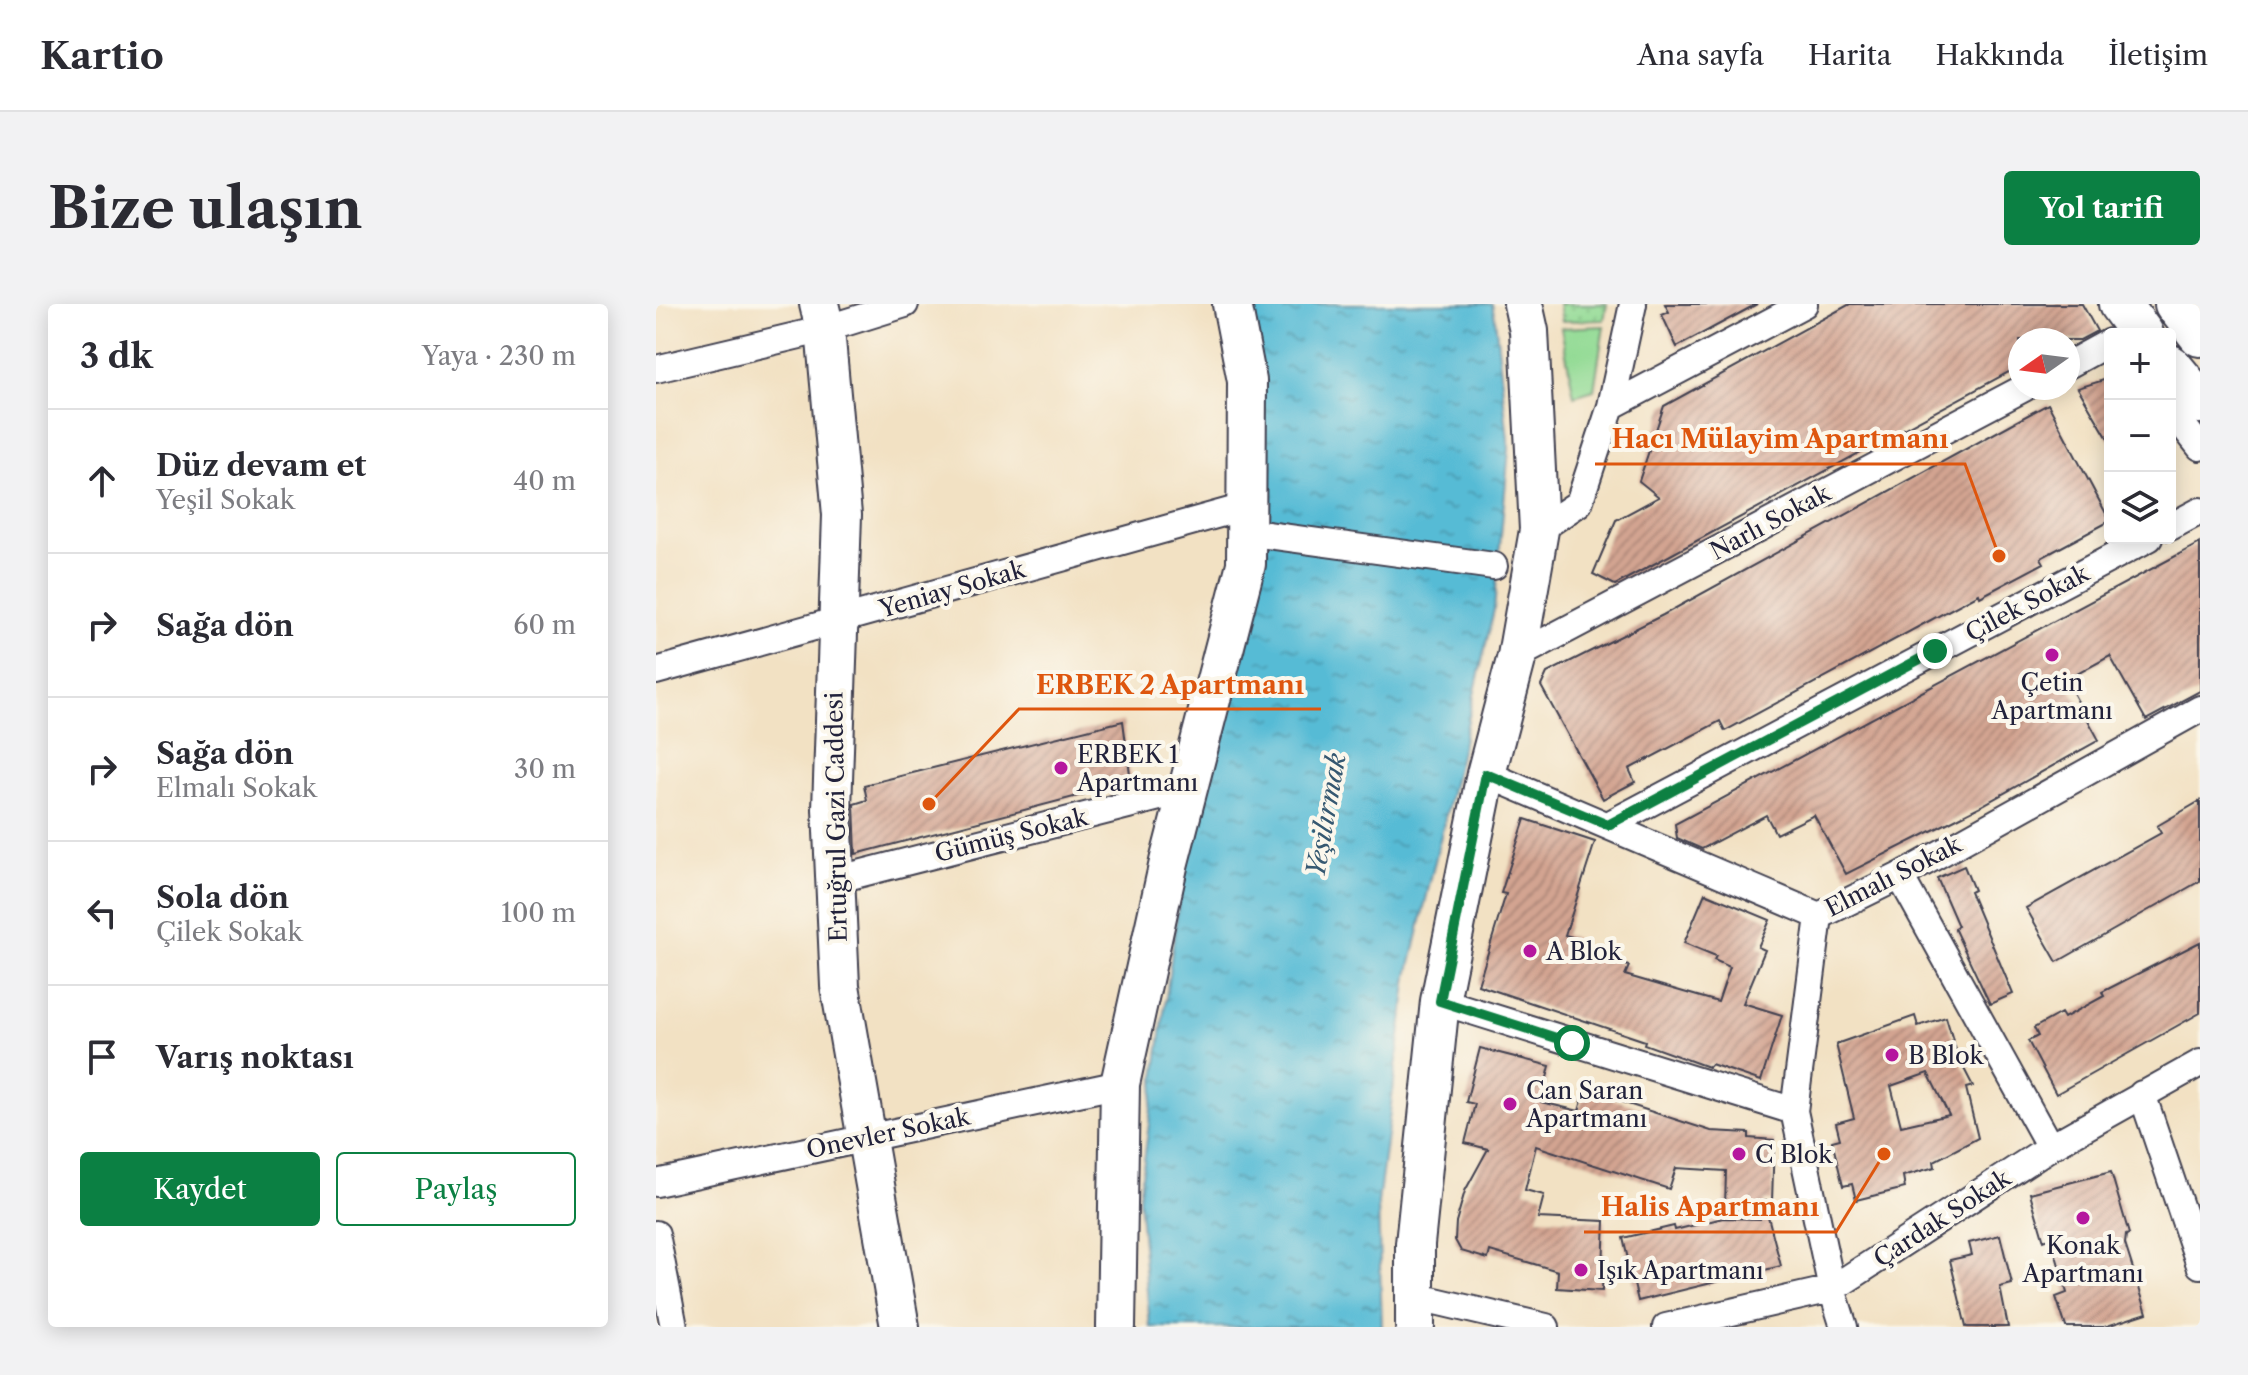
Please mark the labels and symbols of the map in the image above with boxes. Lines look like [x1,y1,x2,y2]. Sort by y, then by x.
north arrow [2008,328,2080,400]
callout: Hacı Mülayim Apartmanı [1595,414,1965,464]
text: Hacı Mülayim Apartmanı [1611,423,1949,455]
street label: Narlı Sokak [1705,478,1836,566]
street label: Yeniay Sokak [875,554,1029,624]
street label: Çilek Sokak [1961,558,2094,648]
route end [1917,633,1953,669]
marker: Çetin Apartmanı [2043,646,2061,664]
callout: ERBEK 2 Apartmanı [1019,659,1321,709]
place label: Çetin Apartmanı [1990,668,2113,725]
text: ERBEK 2 Apartmanı [1036,669,1304,701]
street label: Ertuğrul Gazi Caddesi [819,692,853,942]
place label: ERBEK 1 Apartmanı [1076,740,1198,797]
water label: Yeşilırmak [1299,750,1353,879]
marker: ERBEK 1 Apartmanı [1052,759,1070,777]
street label: Gümüş Sokak [932,802,1091,868]
street label: Elmalı Sokak [1820,829,1967,923]
place label: A Blok [1545,937,1623,966]
marker: A Blok [1521,942,1539,960]
route start [1554,1025,1590,1061]
place label: B Blok [1908,1041,1985,1070]
marker: B Blok [1883,1046,1901,1064]
place label: Can Saran Apartmanı [1525,1076,1647,1133]
marker: Can Saran Apartmanı [1501,1095,1519,1113]
street label: Onevler Sokak [804,1101,974,1164]
place label: C Blok [1755,1140,1833,1169]
marker: C Blok [1730,1145,1748,1163]
street label: Çardak Sokak [1868,1162,2017,1273]
callout: Halis Apartmanı [1584,1182,1836,1232]
text: Halis Apartmanı [1601,1191,1819,1223]
marker: Konak Apartmanı [2074,1209,2092,1227]
place label: Konak Apartmanı [2021,1231,2144,1288]
place label: Işık Apartmanı [1597,1256,1764,1285]
marker: Işık Apartmanı [1572,1261,1590,1279]

